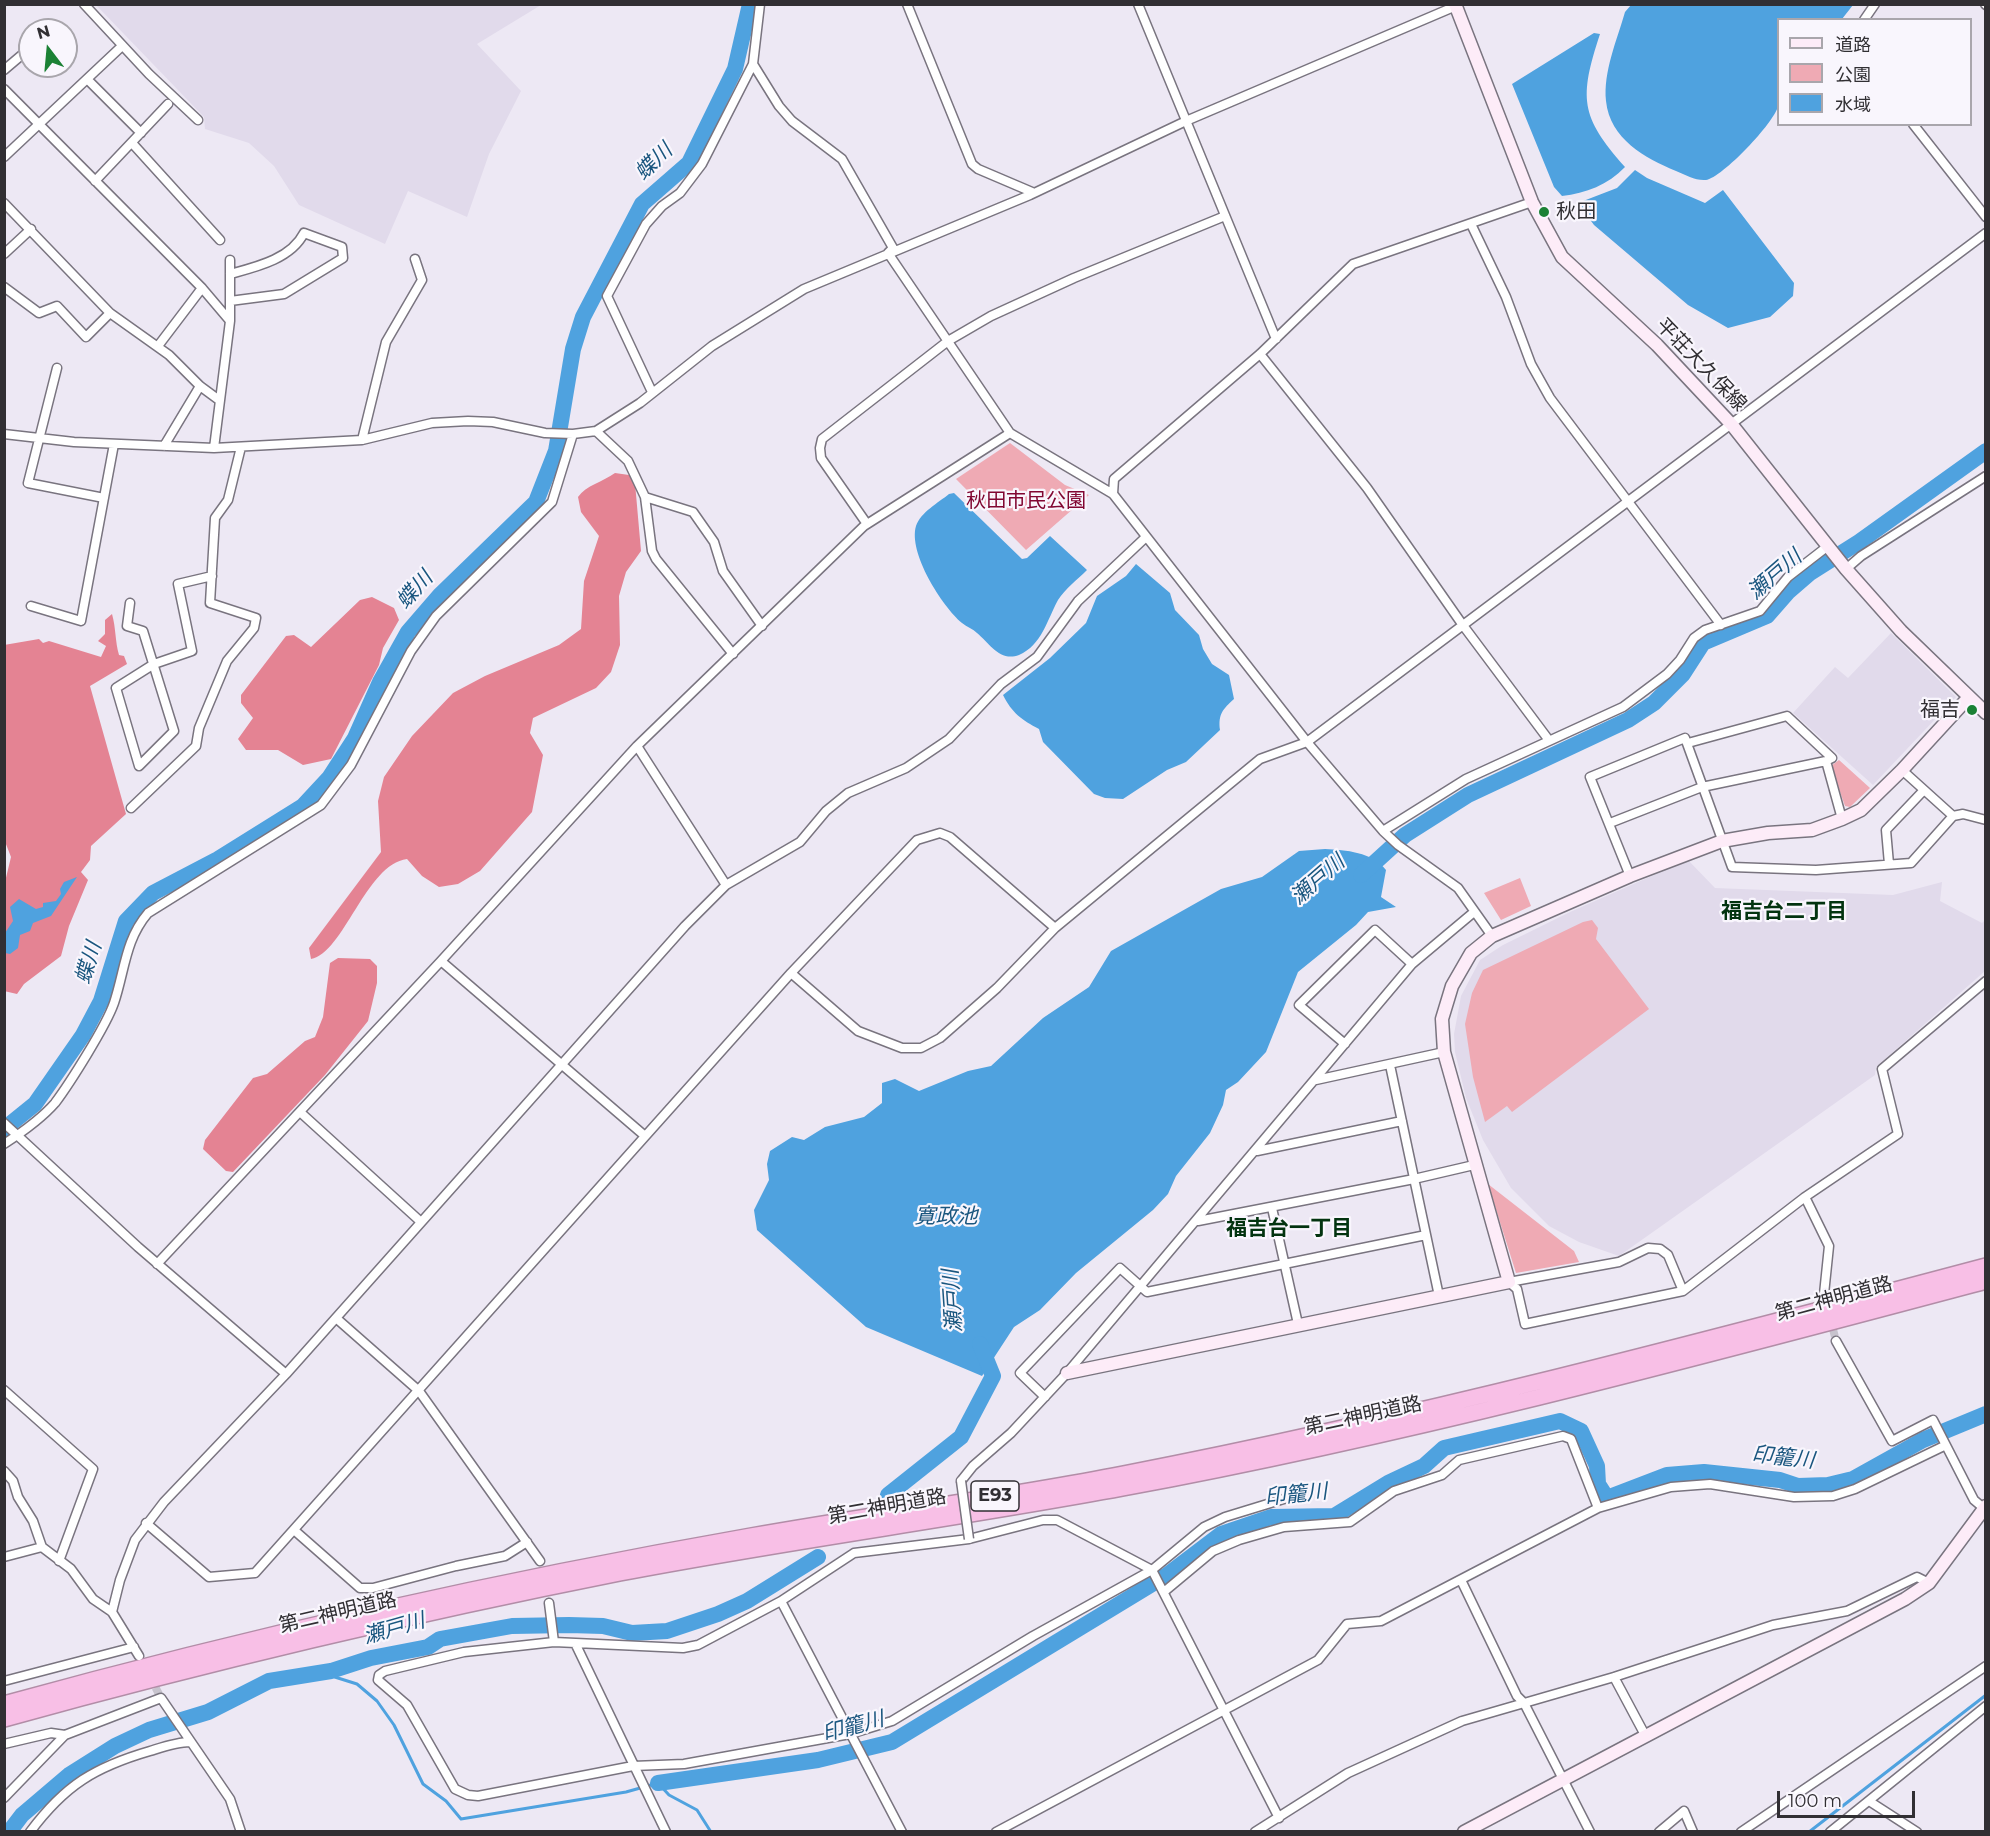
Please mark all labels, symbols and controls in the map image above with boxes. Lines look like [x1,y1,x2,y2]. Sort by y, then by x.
north arrow [18,18,78,78]
legend [1777,18,1972,126]
text: N [35,21,52,43]
text: 道路 [1835,34,1871,56]
text: 公園 [1835,64,1871,86]
text: 水域 [1835,94,1871,116]
water label: 蝶川 [630,138,678,186]
place label: 秋田 [1556,200,1596,224]
marker: 秋田 [1537,205,1551,219]
street label: 平荘大久保線 [1651,314,1751,416]
park label: 秋田市民公園 [966,489,1086,513]
water label: 瀬戸川 [1743,545,1807,605]
water label: 蝶川 [392,566,438,614]
place label: 福吉 [1920,698,1960,722]
marker: 福吉 [1965,703,1979,717]
water label: 瀬戸川 [1286,850,1350,910]
district label: 福吉台二丁目 [1721,899,1847,925]
water label: 蝶川 [71,939,107,987]
water label: 寛政池 [915,1204,977,1230]
district label: 福吉台一丁目 [1226,1216,1352,1242]
water label: 瀬戸川 [938,1269,968,1333]
street label: 第二神明道路 [1773,1272,1895,1326]
street label: 第二神明道路 [1302,1392,1424,1440]
water label: 印籠川 [1750,1442,1816,1474]
water label: 印籠川 [1263,1479,1329,1511]
road number: E93 [971,1481,1019,1511]
street label: 第二神明道路 [826,1485,948,1529]
street label: 第二神明道路 [277,1588,399,1638]
water label: 瀬戸川 [360,1608,428,1650]
water label: 印籠川 [819,1707,887,1747]
scale bar [1780,1779,1918,1817]
text: 100 m [1788,1790,1842,1812]

